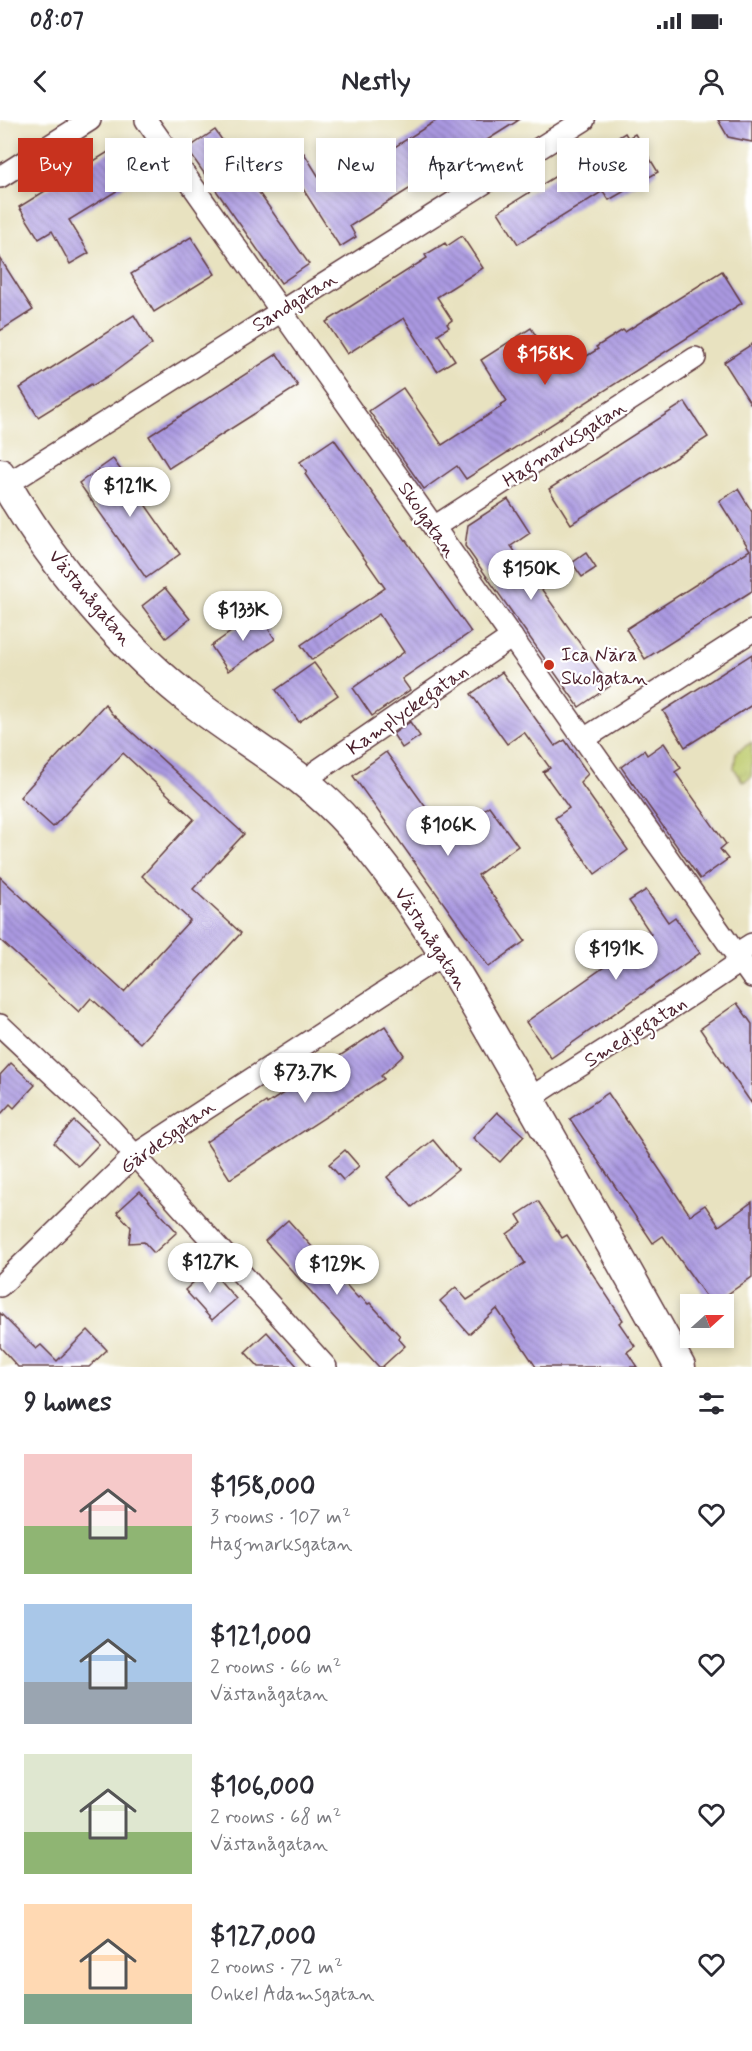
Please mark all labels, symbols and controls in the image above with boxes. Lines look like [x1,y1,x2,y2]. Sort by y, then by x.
text: 08:07 [30,7,84,35]
text: Nestly [341,64,411,99]
icon: back [24,65,57,98]
icon: person [695,65,728,98]
chip: Buy [18,138,93,192]
chip: Rent [105,138,192,192]
chip: Filters [204,138,304,192]
chip: New [316,138,396,192]
chip: Apartment [408,138,545,192]
chip: House [557,138,649,192]
street label: Sandgatan [247,265,343,339]
pin: $158K [503,335,587,386]
text: $158K [517,341,573,368]
street label: Hagmarksgatan [498,394,633,496]
pin: $121K [88,467,172,518]
text: $121K [103,473,157,500]
street label: Skolgatan [391,477,463,563]
street label: Västanågatan [42,544,138,652]
pin: $150K [489,550,573,601]
text: $150K [502,556,560,583]
pin: $133K [201,591,285,642]
text: $133K [217,597,269,624]
place label: Ica Nära Skolgatan [561,642,648,692]
street label: Kamplyckegatan [342,658,475,764]
marker: Ica Nära Skolgatan [542,658,556,672]
pin: $106K [406,806,490,857]
text: $106K [420,812,476,839]
street label: Västanågatan [387,882,474,996]
pin: $191K [574,930,658,981]
text: $191K [589,936,643,963]
street label: Smedjegatan [579,990,693,1076]
pin: $73.7K [256,1053,354,1104]
text: $73.7K [274,1059,336,1086]
street label: Gärdesgatan [115,1093,221,1181]
pin: $127K [168,1243,252,1294]
pin: $129K [295,1245,379,1296]
text: $127K [182,1249,238,1276]
text: $129K [309,1251,365,1278]
north arrow [680,1294,734,1348]
map controls [680,1294,734,1348]
text: 9 homes [24,1386,112,1420]
icon: filters [695,1387,728,1420]
text: $158,000 [210,1470,315,1504]
icon: home [72,1478,144,1550]
icon: heart [695,1498,728,1531]
text: 3 rooms · 107 m² [210,1504,351,1531]
text: Hagmarksgatan [210,1531,352,1558]
text: $121,000 [210,1620,311,1654]
icon: home [72,1628,144,1700]
icon: heart [695,1648,728,1681]
text: 2 rooms · 66 m² [210,1654,341,1681]
text: Västanågatan [210,1681,328,1708]
text: $106,000 [210,1770,315,1804]
icon: home [72,1778,144,1850]
icon: heart [695,1798,728,1831]
text: 2 rooms · 68 m² [210,1804,341,1831]
text: Västanågatan [210,1831,328,1858]
text: $127,000 [210,1920,316,1954]
icon: home [72,1928,144,2000]
icon: heart [695,1948,728,1981]
text: 2 rooms · 72 m² [210,1954,343,1981]
text: Onkel Adamsgatan [210,1981,374,2008]

